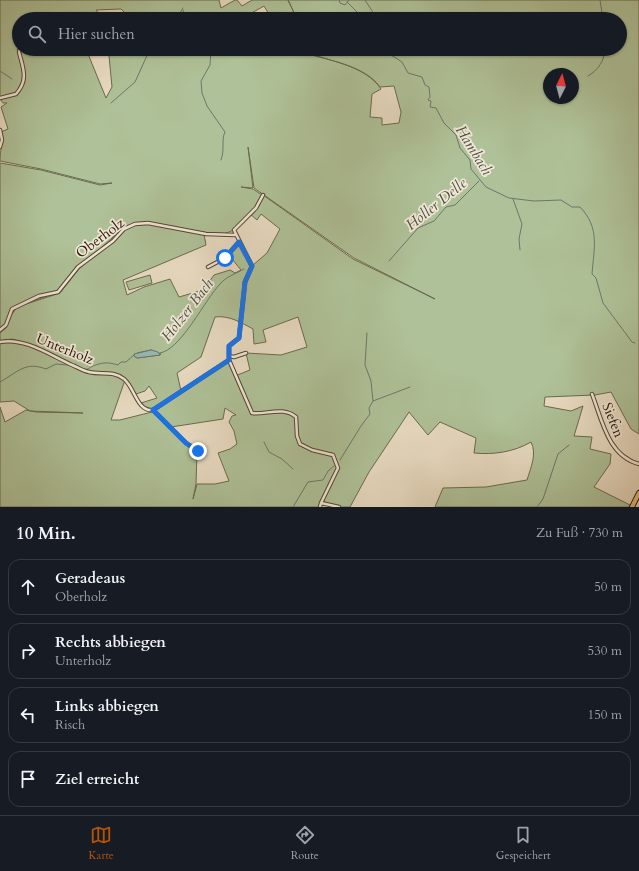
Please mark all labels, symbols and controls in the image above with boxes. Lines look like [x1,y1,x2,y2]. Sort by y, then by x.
search box [12,12,627,56]
icon: search [26,23,48,45]
text: Hier suchen [58,24,135,44]
north arrow [543,68,579,104]
water label: Hambach [451,121,498,179]
water label: Holler Delle [401,173,471,235]
street label: Oberholz [72,213,129,262]
route start [216,249,234,267]
water label: Holzer Bach [156,274,218,345]
street label: Unterholz [33,329,97,369]
street label: Siefen [597,400,629,440]
route end [189,442,207,460]
text: 10 Min. [16,522,76,545]
text: Zu Fuß · 730 m [536,524,623,542]
text: Geradeaus [55,568,125,588]
icon: ahead [17,576,39,598]
text: 50 m [594,578,622,596]
text: Oberholz [55,588,107,606]
text: Rechts abbiegen [55,632,166,652]
icon: right [17,640,39,662]
text: 530 m [588,642,622,660]
text: Unterholz [55,652,111,670]
text: Links abbiegen [55,696,159,716]
icon: left [17,704,39,726]
text: 150 m [588,706,622,724]
text: Risch [55,716,85,734]
icon: arrive [17,768,39,790]
text: Ziel erreicht [55,769,139,789]
tab: Karte [88,824,114,863]
tab: Route [291,824,319,863]
tab: Gespeichert [496,824,551,863]

